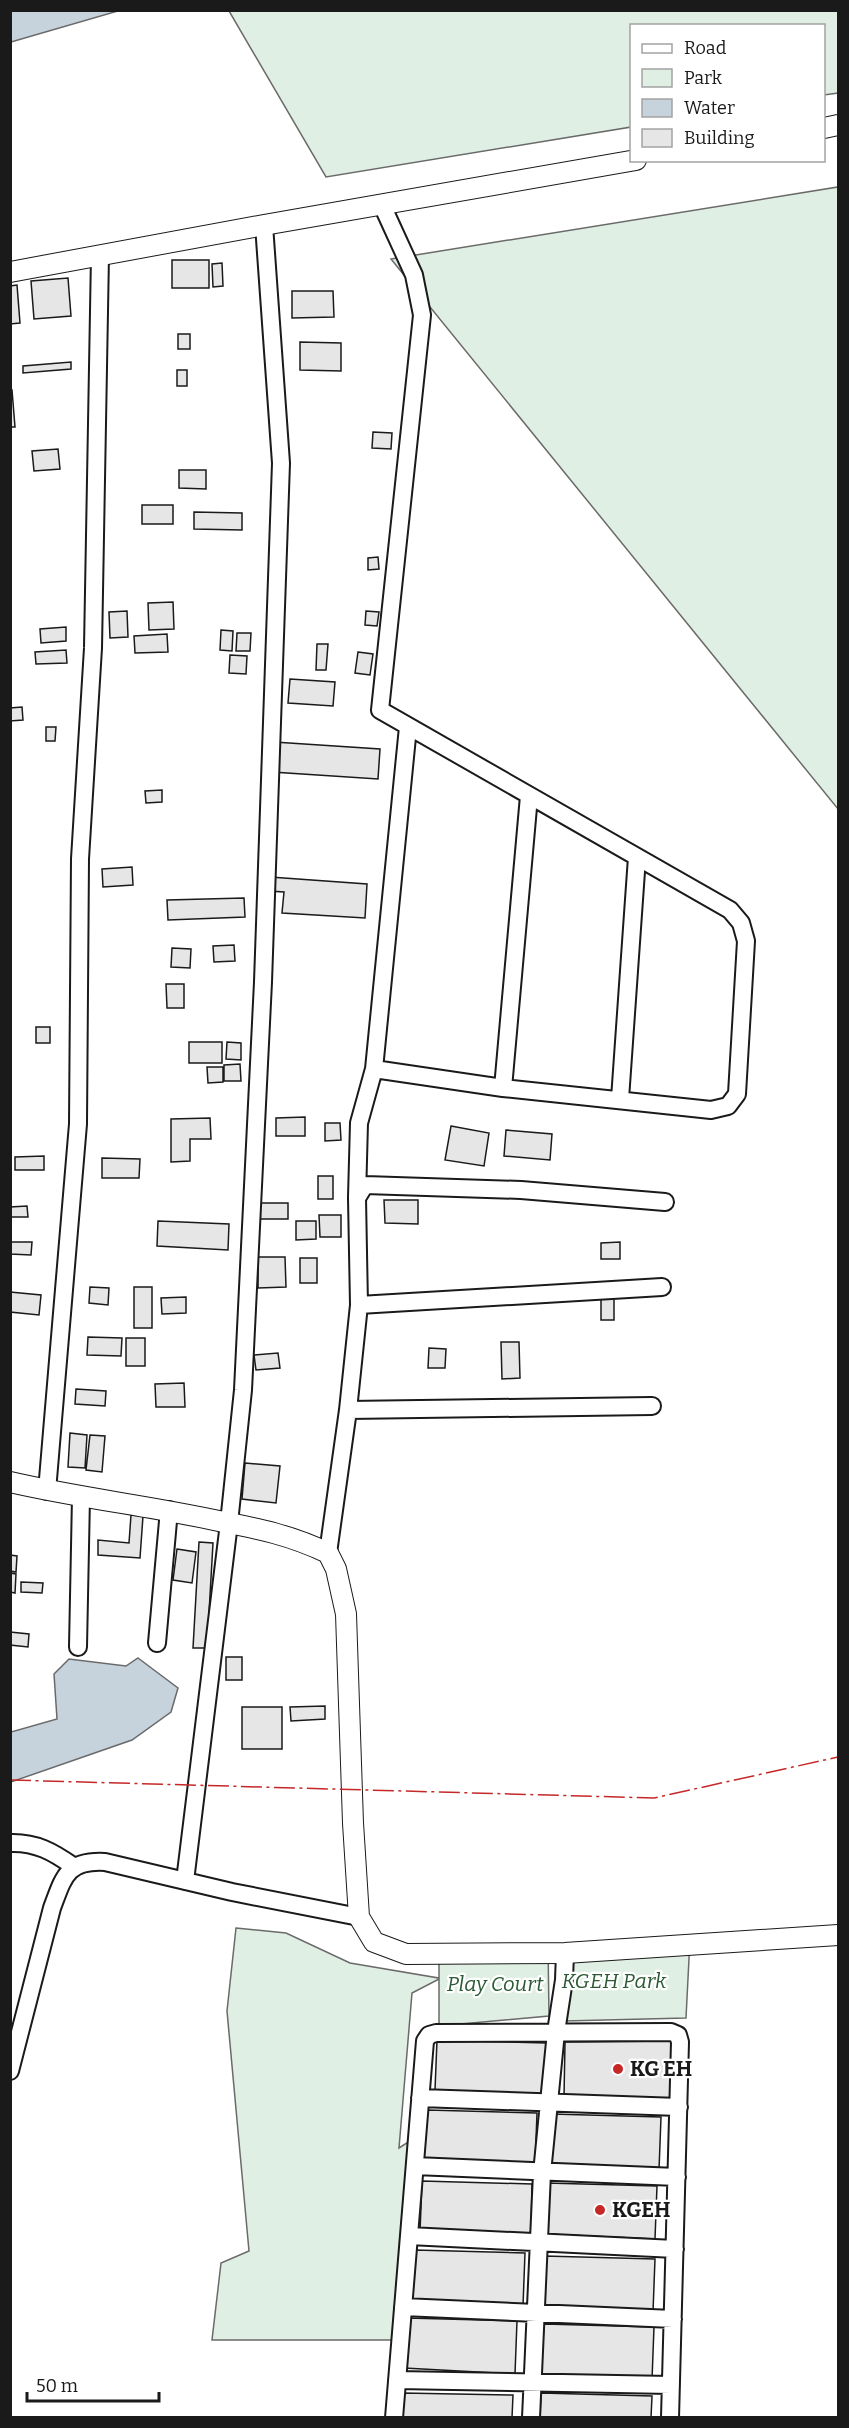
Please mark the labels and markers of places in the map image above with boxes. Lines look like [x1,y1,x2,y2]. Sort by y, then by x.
place label: KG EH [630,2056,692,2082]
marker: KG EH [611,2062,625,2076]
place label: KGEH [612,2197,671,2223]
marker: KGEH [593,2203,607,2217]

